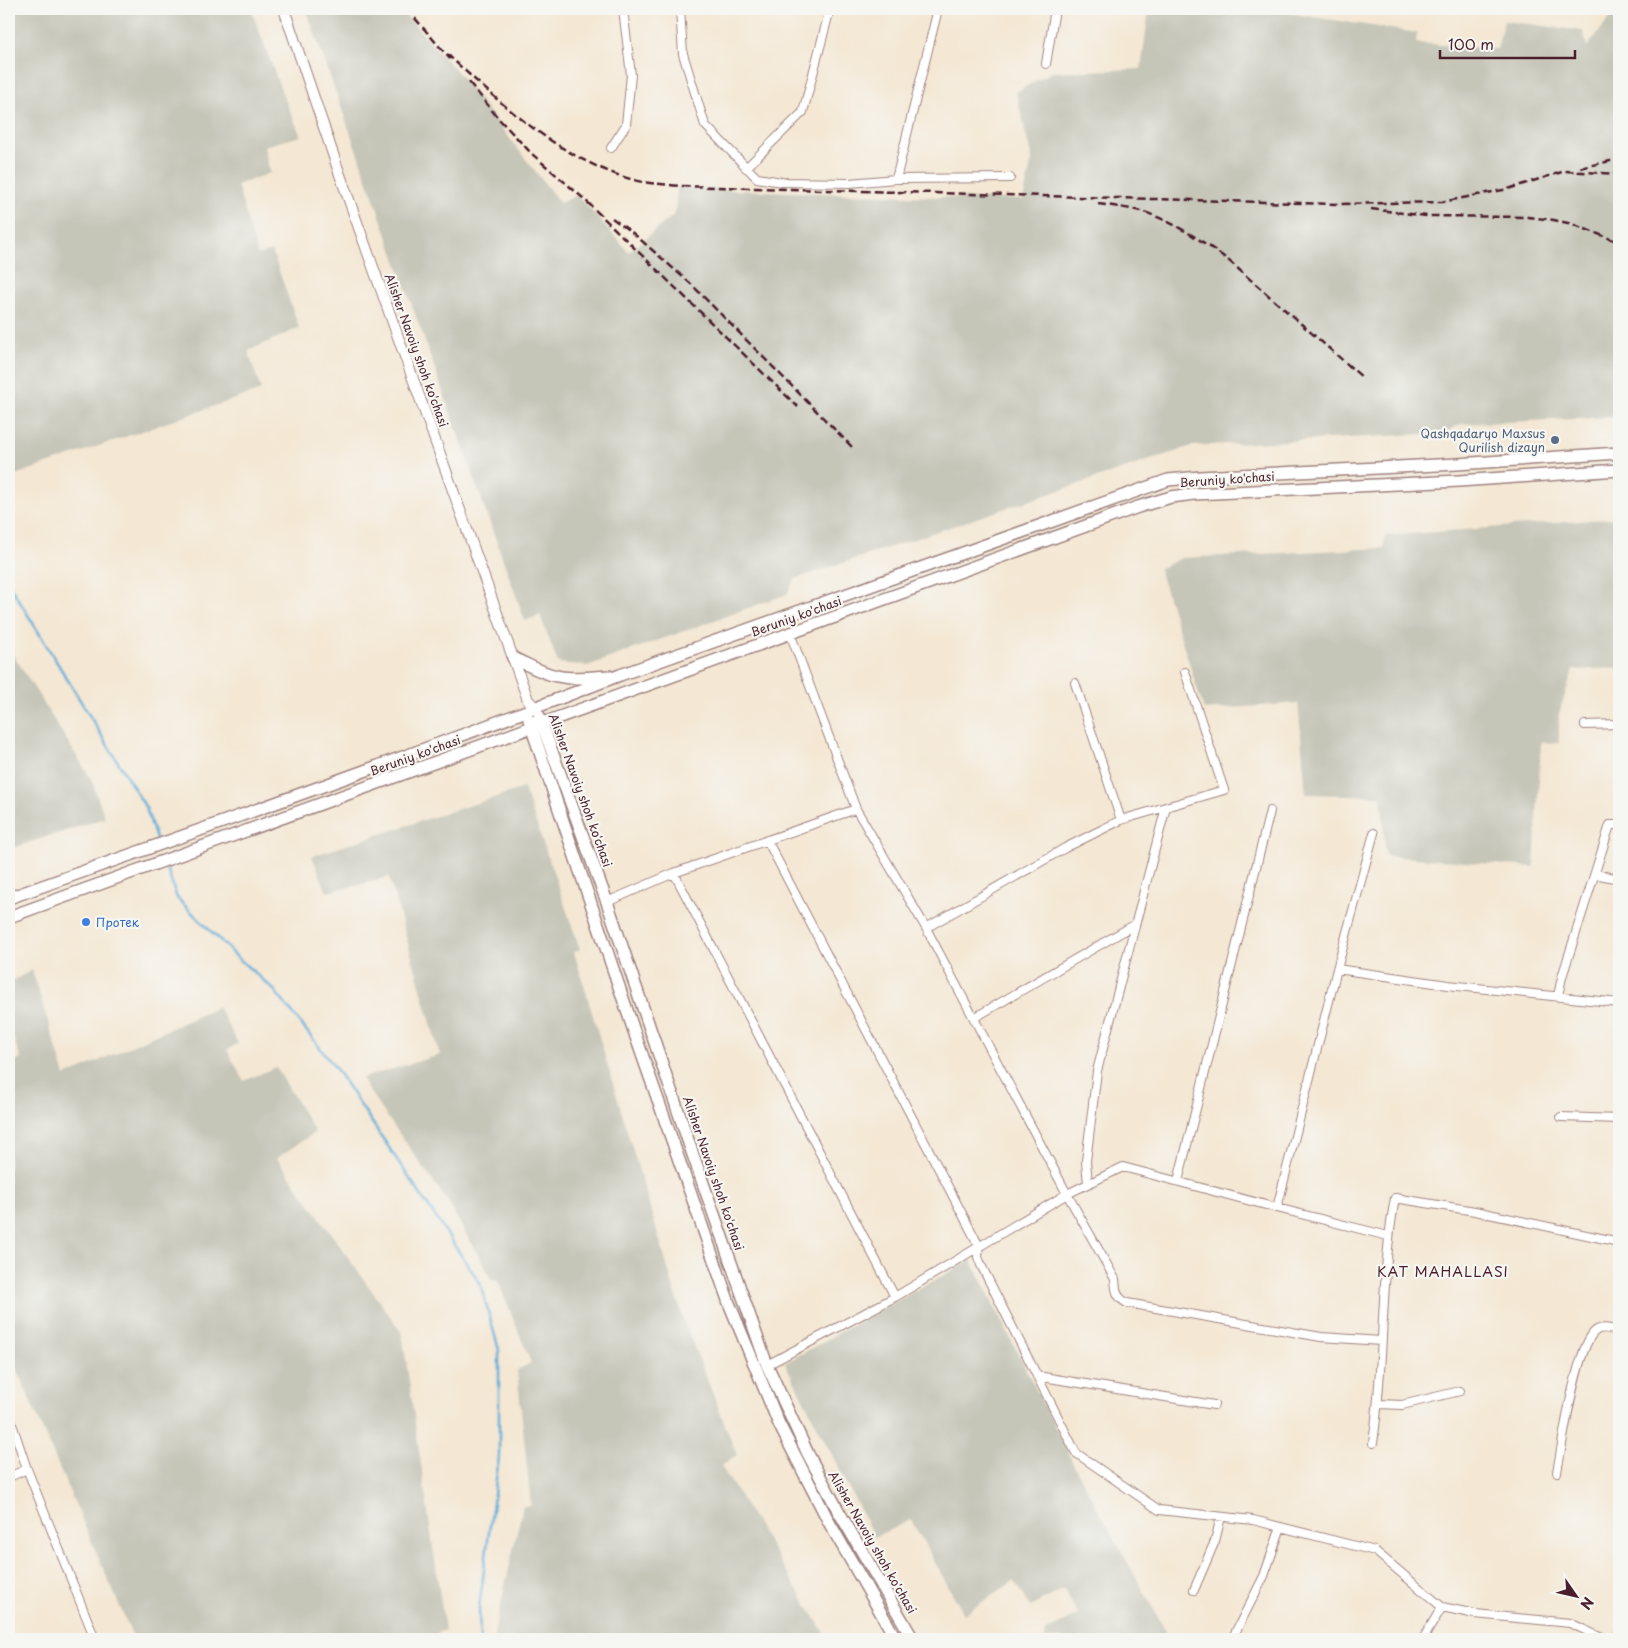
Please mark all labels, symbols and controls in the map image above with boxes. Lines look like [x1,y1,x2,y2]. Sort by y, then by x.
scale bar [1440,28,1576,60]
text: 100 m [1448,32,1494,55]
street label: Alisher Navoiy shoh ko'chasi [381,271,453,429]
place label: Qashqadaryo Maxsus Qurilish dizayn [1421,424,1545,456]
marker: Qashqadaryo Maxsus Qurilish dizayn [1549,434,1561,446]
street label: Beruniy ko'chasi [1179,467,1275,491]
street label: Beruniy ko'chasi [748,591,844,641]
street label: Alisher Navoiy shoh ko'chasi [545,711,617,869]
street label: Beruniy ko'chasi [367,730,463,780]
place label: Протек [96,913,140,931]
marker: Протек [80,916,92,928]
street label: Alisher Navoiy shoh ko'chasi [679,1093,749,1253]
district label: KAT MAHALLASI [1377,1261,1509,1282]
street label: Alisher Navoiy shoh ko'chasi [825,1467,921,1617]
north arrow [1550,1570,1600,1620]
text: N [1575,1593,1599,1614]

